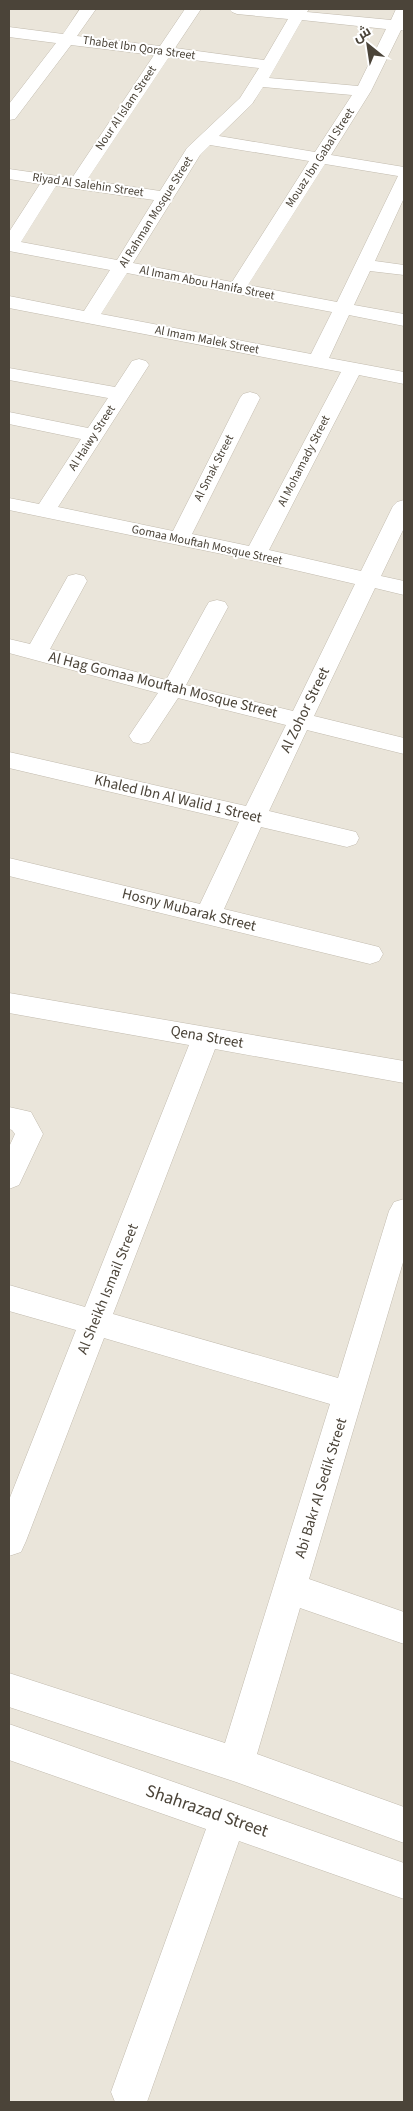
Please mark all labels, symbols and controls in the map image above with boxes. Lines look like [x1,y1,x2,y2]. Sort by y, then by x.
north arrow [343,20,393,70]
text: ش [349,21,375,48]
street label: Thabet Ibn Qora Street [82,32,196,64]
street label: Nour Al Islam Street [91,62,161,154]
street label: Mouaz Ibn Gabal Street [281,105,359,211]
street label: Al Rahman Mosque Street [115,153,197,271]
street label: Riyad Al Salehin Street [31,169,145,201]
street label: Al Imam Abou Hanifa Street [138,262,276,304]
street label: Al Imam Malek Street [154,322,260,358]
street label: Al Haiwy Street [64,402,120,474]
street label: Al Mohamady Street [274,412,334,510]
street label: Al Smak Street [190,432,238,504]
street label: Gomaa Mouftah Mosque Street [130,521,284,569]
street label: Al Hag Gomaa Mouftah Mosque Street [46,646,280,724]
street label: Al Zohor Street [275,664,335,756]
street label: Khaled Ibn Al Walid 1 Street [92,769,264,829]
street label: Hosny Mubarak Street [120,883,258,937]
street label: Qena Street [169,1020,245,1054]
street label: Al Sheikh Ismail Street [72,1221,144,1357]
street label: Abi Bakr Al Sedik Street [290,1415,352,1561]
street label: Shahrazad Street [142,1778,272,1844]

